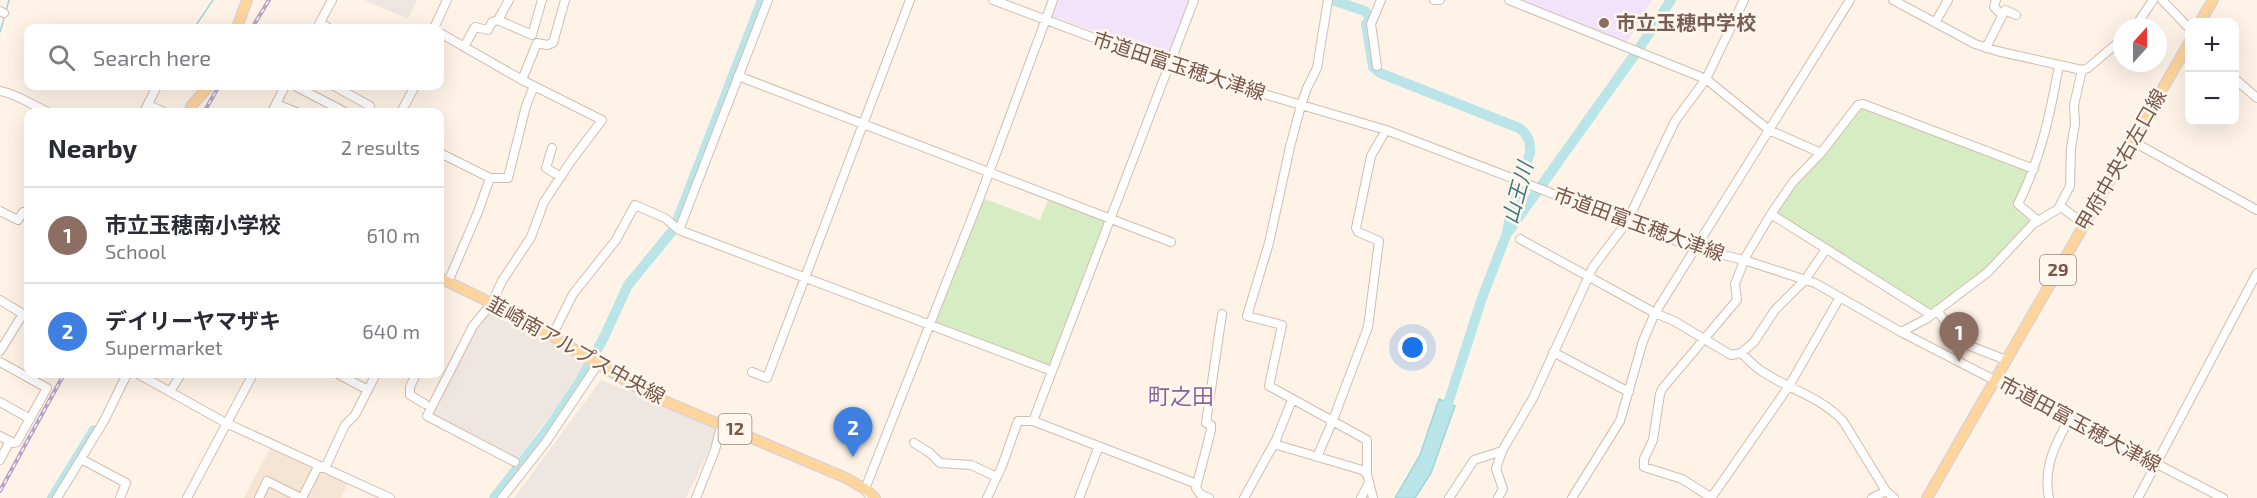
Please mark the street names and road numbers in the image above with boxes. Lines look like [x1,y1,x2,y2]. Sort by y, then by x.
street label: 市道田富玉穂大津線 [1090,26,1269,104]
street label: 甲府中央右左口線 [2070,84,2171,235]
street label: 市道田富玉穂大津線 [1551,181,1728,265]
road number: 29 [2040,255,2076,285]
street label: 韮崎南アルプス中央線 [483,290,670,408]
street label: 市道田富玉穂大津線 [1995,370,2166,476]
road number: 12 [718,414,752,444]

